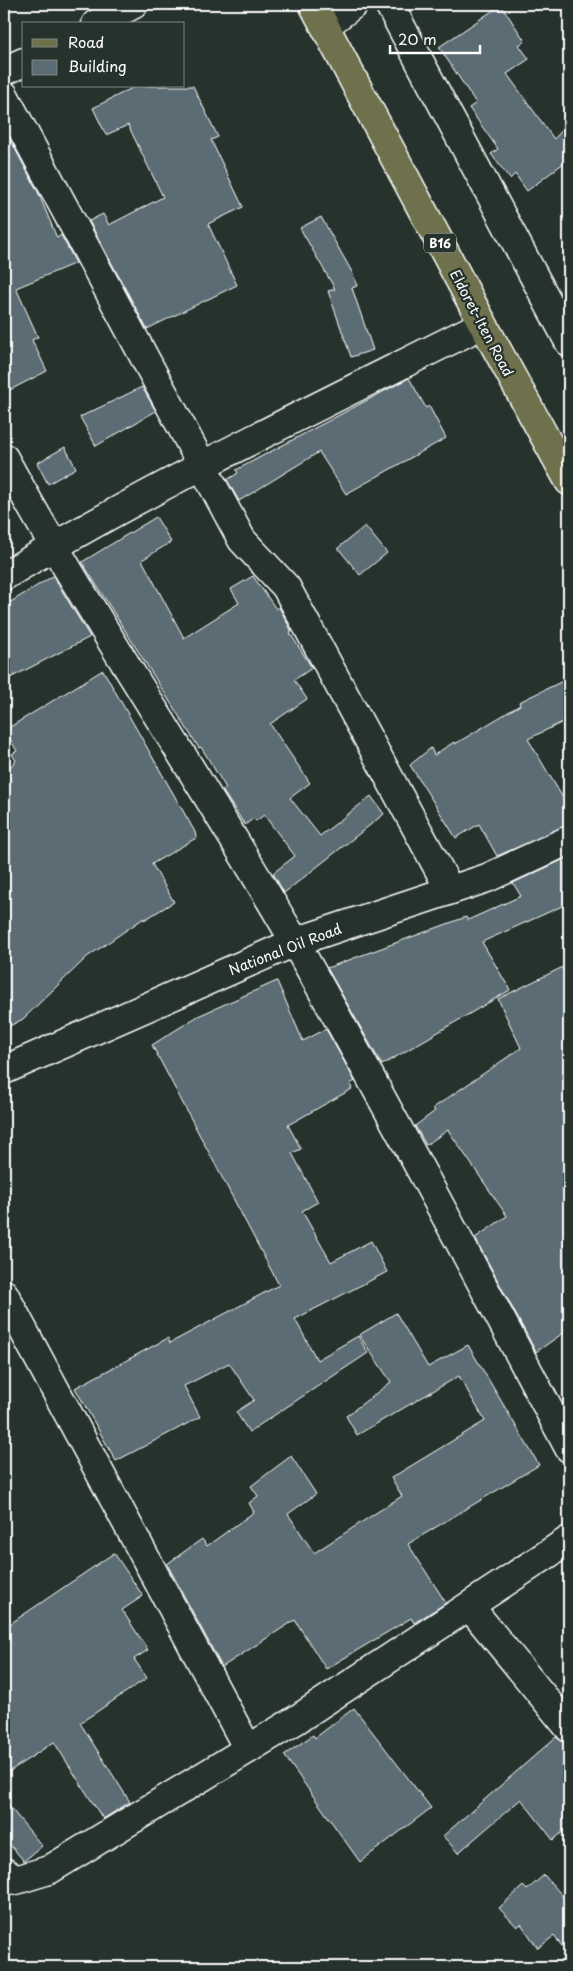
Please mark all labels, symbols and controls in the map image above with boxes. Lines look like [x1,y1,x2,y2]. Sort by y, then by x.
legend [22,22,185,88]
scale bar [390,22,480,54]
text: 20 m [398,27,437,50]
text: Road [68,30,104,53]
text: Building [68,54,127,77]
road number: B16 [424,234,456,252]
street label: Eldoret-Iten Road [445,266,519,380]
street label: National Oil Road [226,918,344,980]

